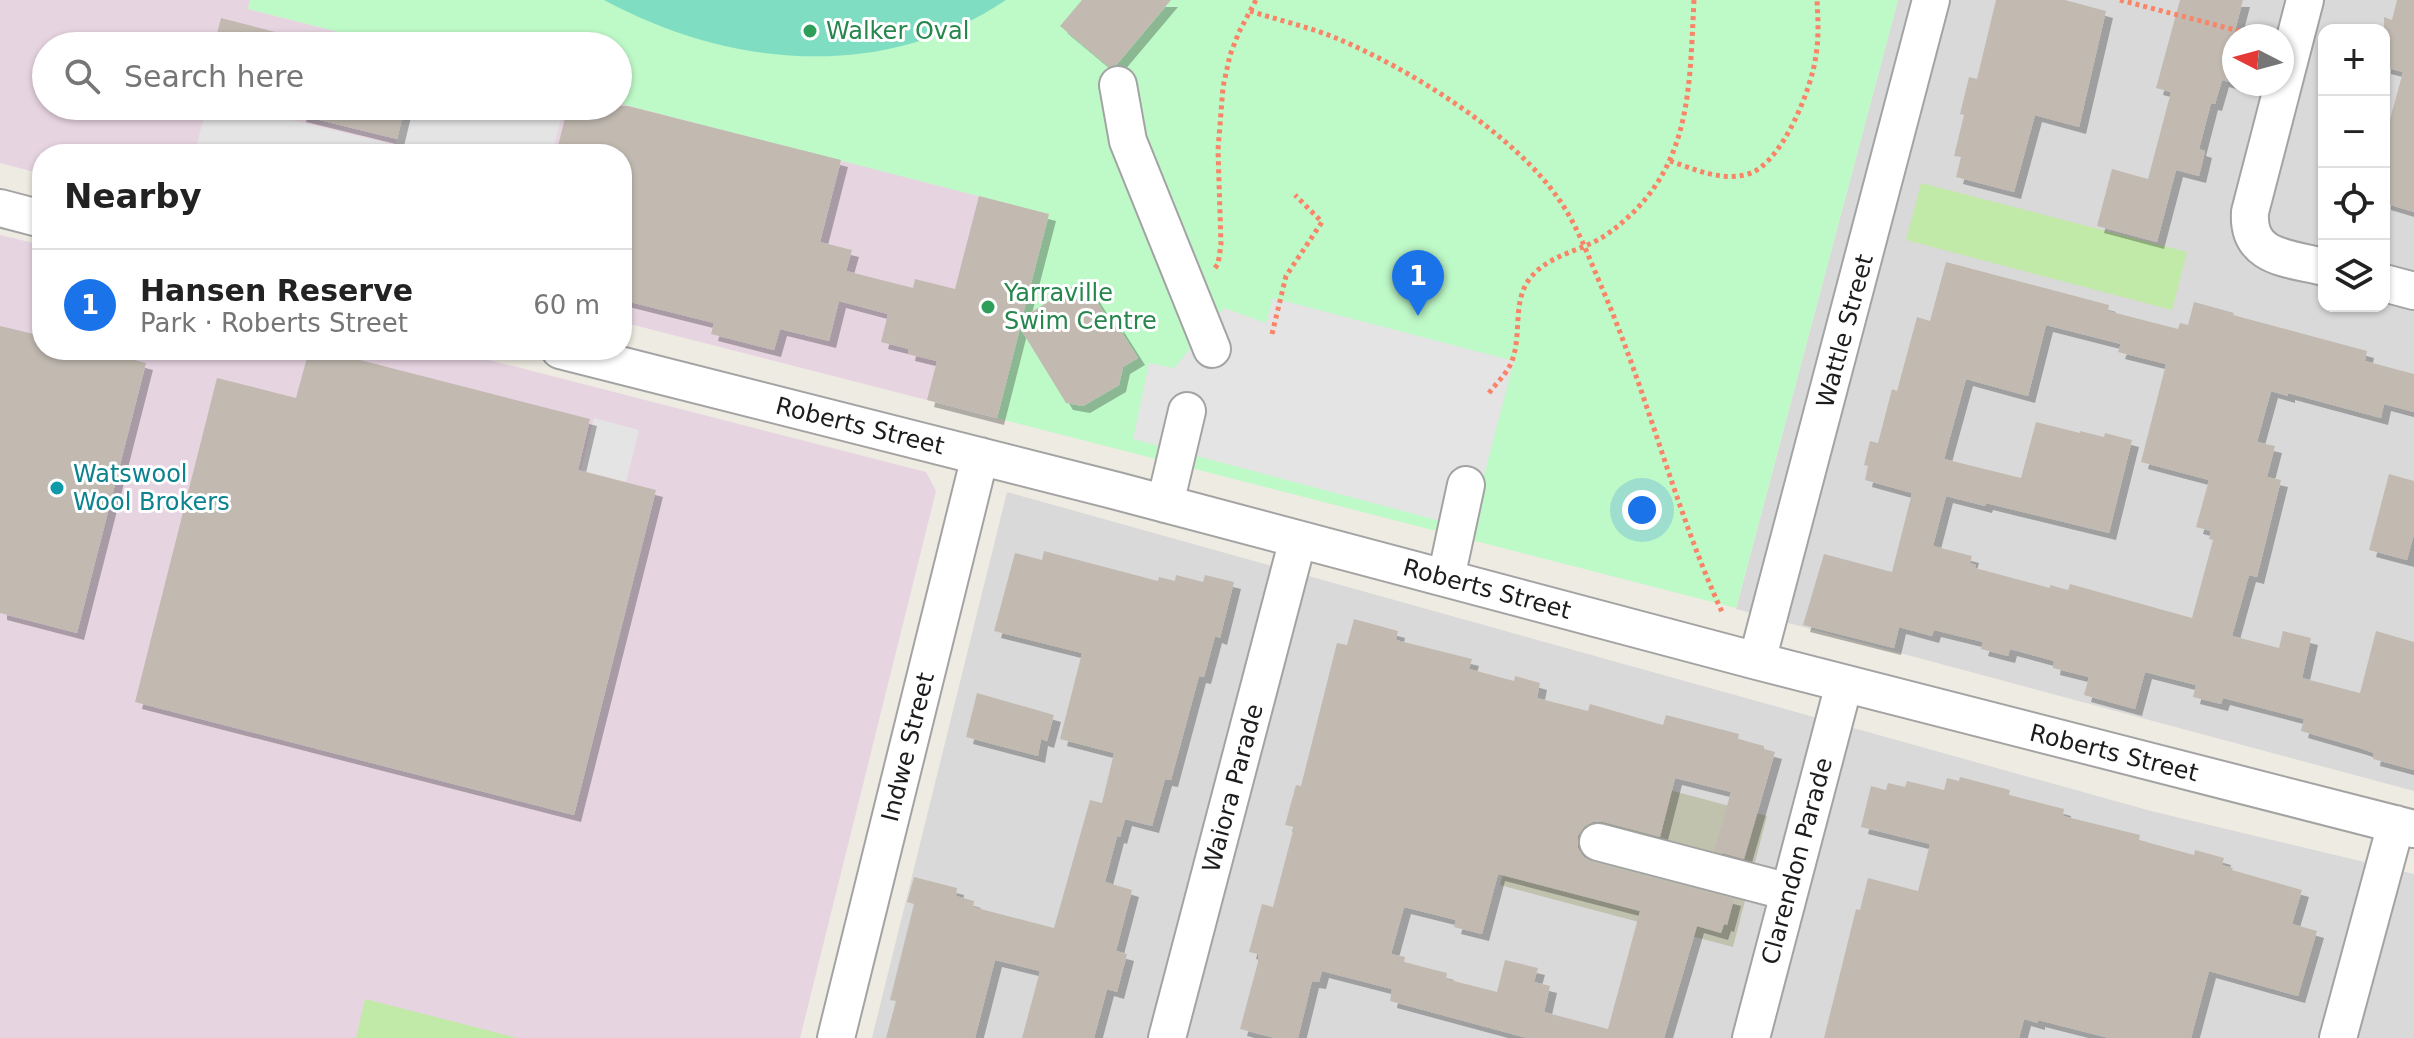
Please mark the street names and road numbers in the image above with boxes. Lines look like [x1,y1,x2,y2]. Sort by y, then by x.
street label: Wattle Street [1811,251,1879,411]
street label: Roberts Street [773,392,947,460]
street label: Roberts Street [1400,553,1574,625]
street label: Indwe Street [876,670,940,824]
street label: Waiora Parade [1197,701,1269,875]
street label: Roberts Street [2027,719,2201,787]
street label: Clarendon Parade [1756,755,1838,967]

